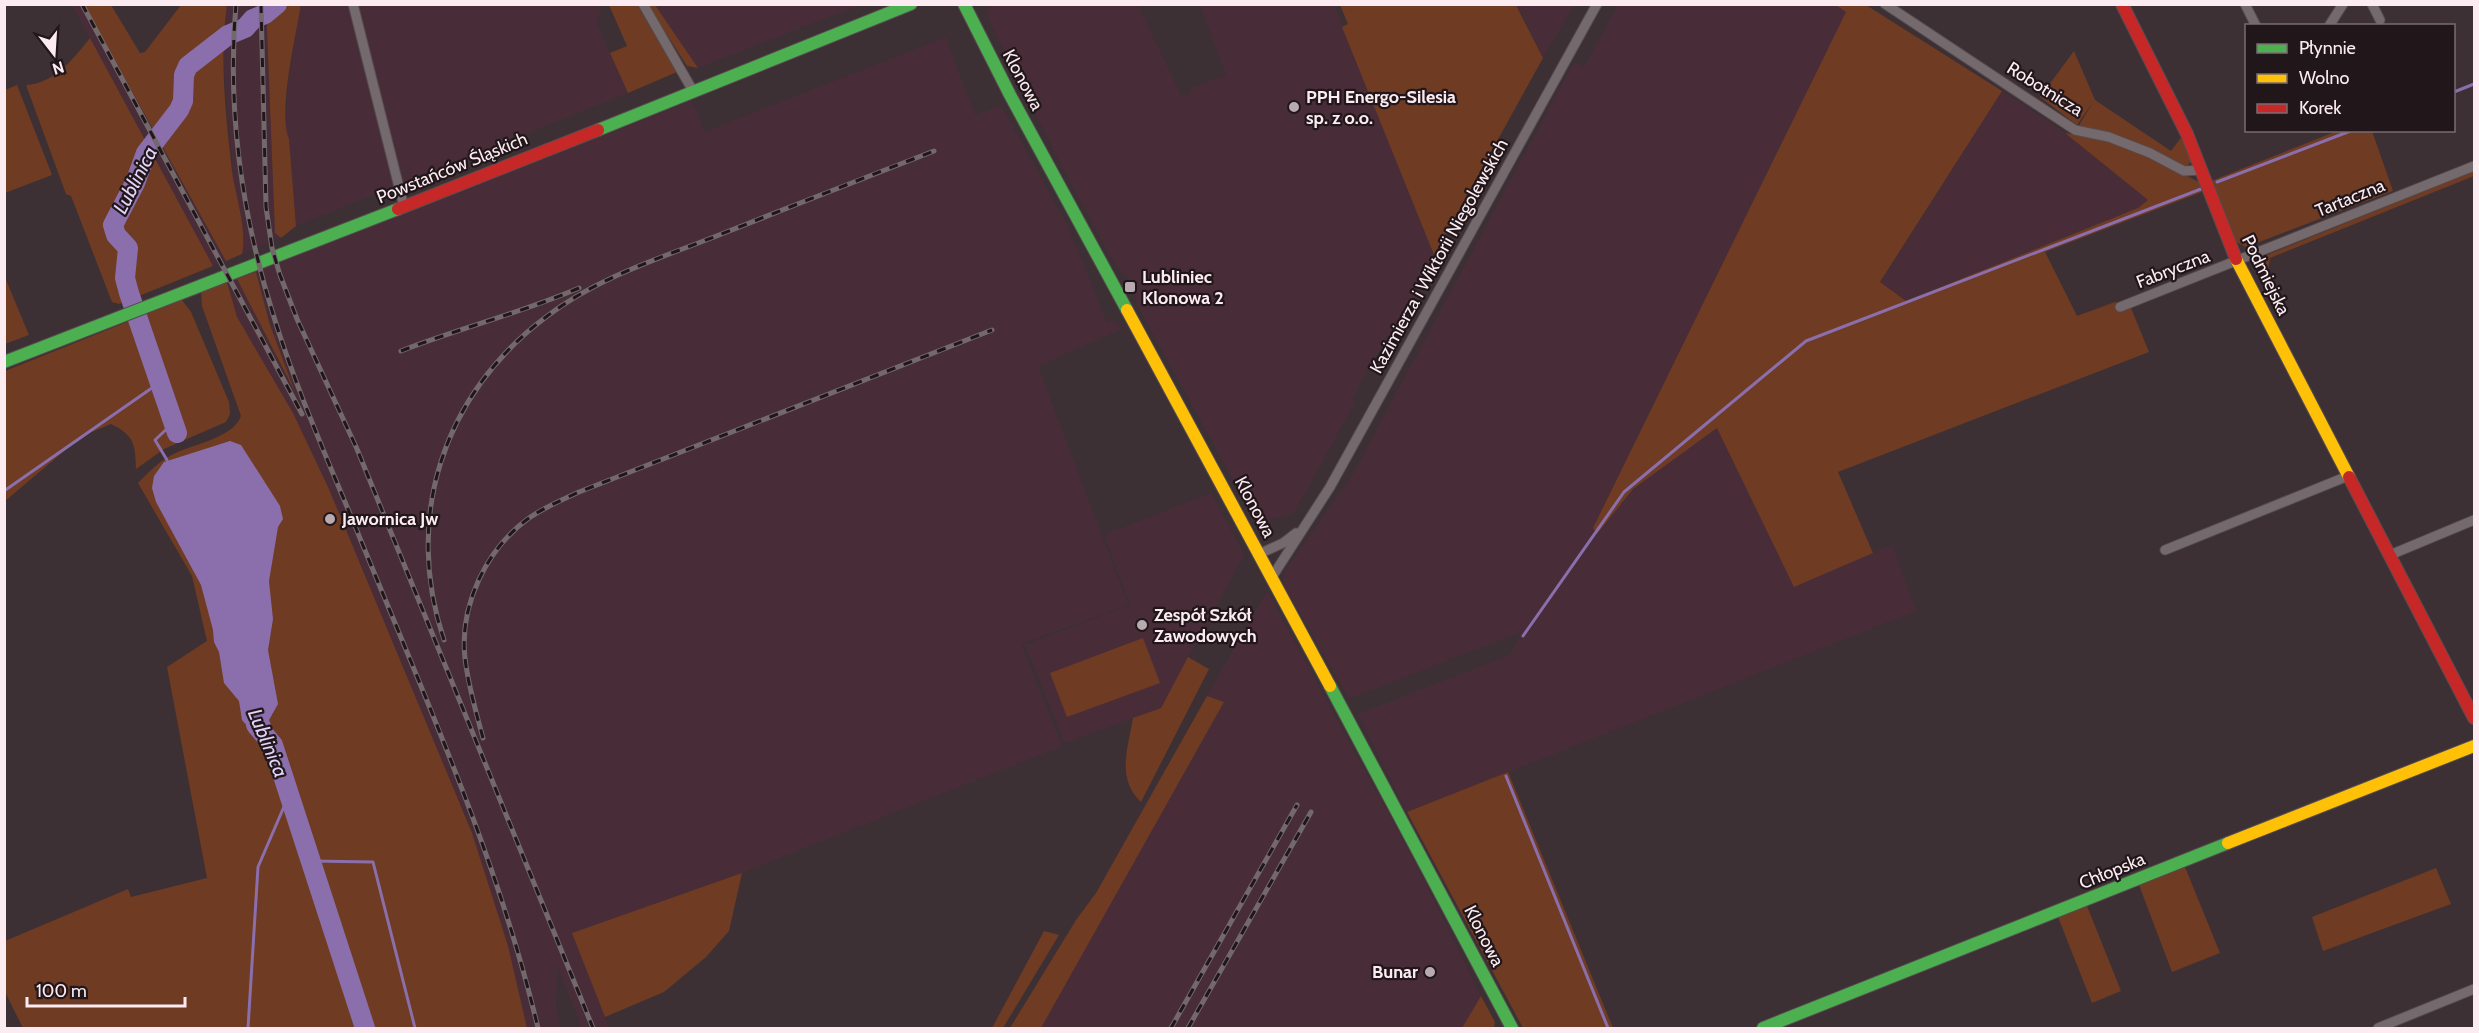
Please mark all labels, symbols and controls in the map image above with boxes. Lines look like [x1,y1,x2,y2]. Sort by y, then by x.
north arrow [24,24,84,84]
legend [2245,24,2455,132]
text: Płynnie [2299,37,2356,59]
street label: Klonowa [998,46,1048,114]
text: N [50,57,66,79]
street label: Robotnicza [2003,57,2087,121]
text: Wolno [2299,67,2350,89]
place label: PPH Energo-Silesia sp. z o.o. [1306,86,1456,129]
text: Korek [2299,97,2342,119]
marker: PPH Energo-Silesia sp. z o.o. [1287,100,1301,114]
street label: Powstańców Śląskich [373,128,531,208]
street label: Kazimierza i Wiktorii Niegolewskich [1365,135,1513,377]
water label: Lublinica [108,142,162,218]
street label: Tartaczna [2312,174,2388,222]
street label: Podmiejska [2237,231,2295,319]
street label: Fabryczna [2133,245,2213,293]
place label: Lubliniec Klonowa 2 [1142,266,1224,309]
marker: Lubliniec Klonowa 2 [1123,280,1137,294]
street label: Klonowa [1230,473,1280,541]
place label: Jawornica Jw [341,508,438,530]
marker: Jawornica Jw [323,512,337,526]
place label: Zespół Szkół Zawodowych [1154,604,1257,647]
marker: Zespół Szkół Zawodowych [1135,618,1149,632]
water label: Lublinica [243,705,293,781]
street label: Chłopska [2076,848,2148,894]
street label: Klonowa [1459,902,1509,971]
place label: Bunar [1372,961,1418,983]
marker: Bunar [1423,965,1437,979]
scale bar [27,970,184,1008]
text: 100 m [36,980,87,1002]

